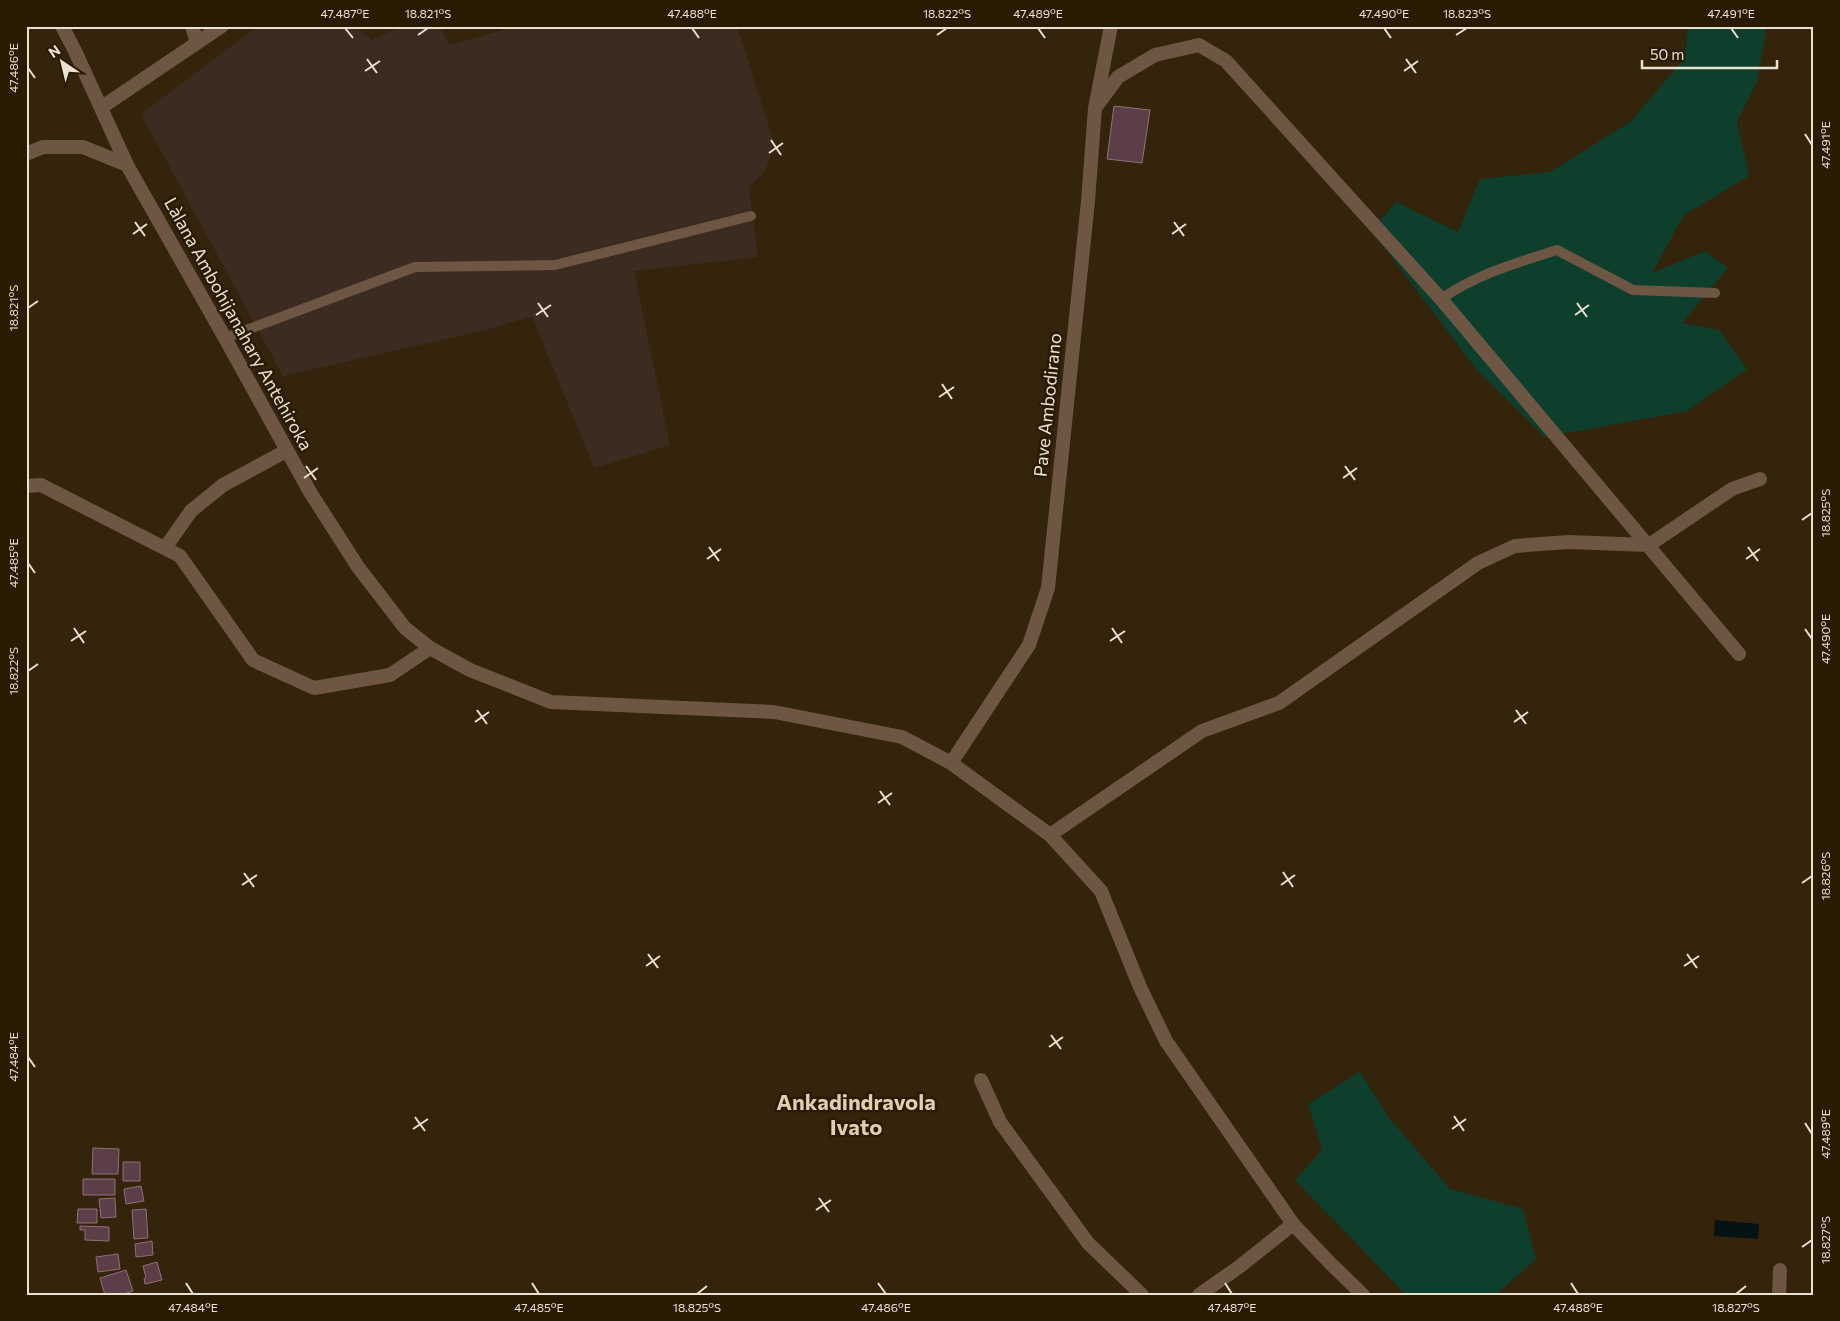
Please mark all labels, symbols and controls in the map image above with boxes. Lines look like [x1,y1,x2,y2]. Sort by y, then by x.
text: 47.487°E [321,6,369,20]
text: 18.821°S [405,6,451,20]
text: 47.488°E [667,6,717,20]
text: 18.822°S [923,6,971,20]
text: 47.489°E [1013,6,1063,20]
text: 47.490°E [1359,6,1409,20]
text: 18.823°S [1443,6,1491,20]
text: 47.491°E [1707,6,1755,20]
north arrow [38,38,88,88]
scale bar [1642,38,1778,70]
text: N [45,41,63,61]
text: 47.486°E [6,43,20,93]
text: 50 m [1650,45,1684,63]
text: 47.491°E [1818,121,1832,169]
street label: Làlana Ambohijanahary Antehiroka [160,193,318,454]
text: 18.821°S [6,285,20,331]
street label: Pave Ambodirano [1029,332,1065,478]
text: 18.825°S [1818,489,1832,537]
text: 47.485°E [6,538,20,588]
text: 47.490°E [1818,614,1832,664]
text: 18.822°S [6,647,20,695]
text: 18.826°S [1818,852,1832,900]
text: 47.484°E [6,1032,20,1082]
district label: Ankadindravola Ivato [776,1088,936,1140]
text: 47.489°E [1818,1109,1832,1159]
text: 18.827°S [1818,1216,1832,1264]
text: 47.484°E [168,1300,218,1314]
text: 47.485°E [514,1300,564,1314]
text: 18.825°S [673,1300,721,1314]
text: 47.486°E [861,1300,911,1314]
text: 47.487°E [1208,1300,1256,1314]
text: 47.488°E [1553,1300,1603,1314]
text: 18.827°S [1712,1300,1760,1314]

